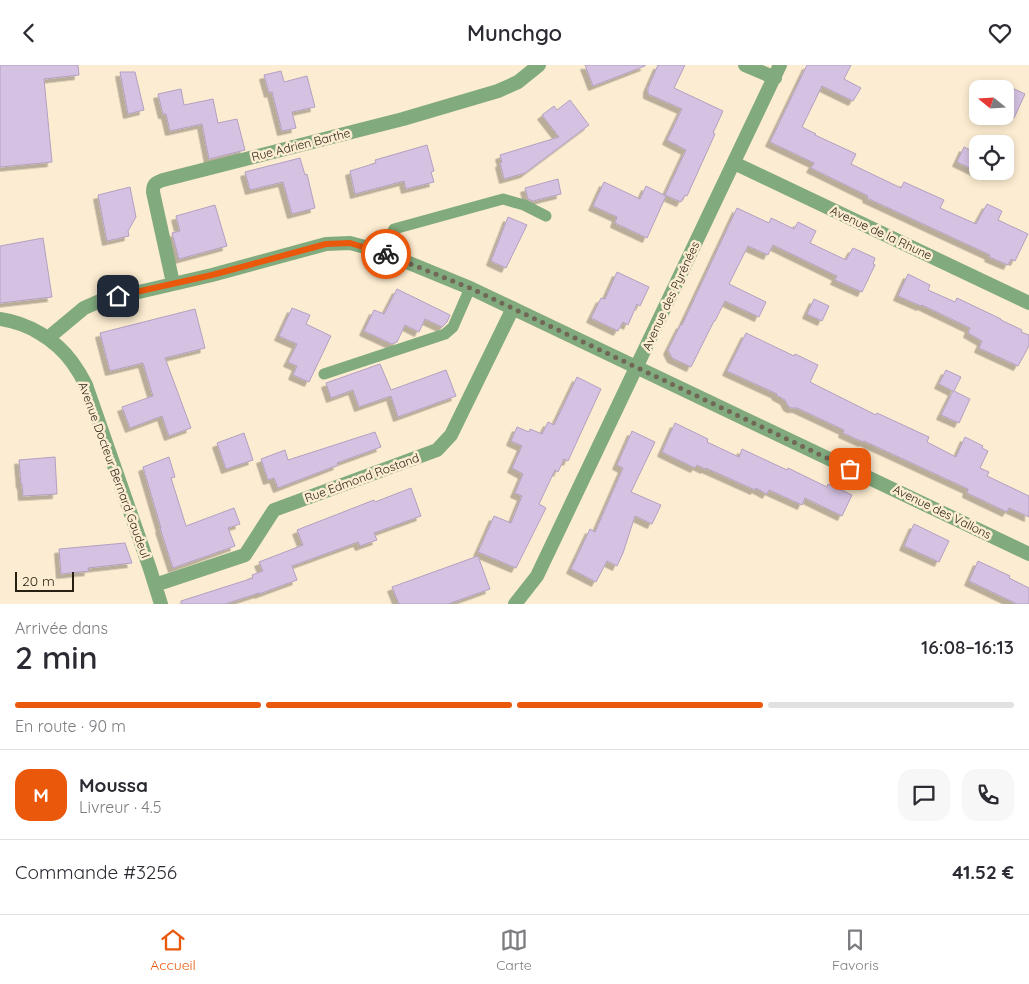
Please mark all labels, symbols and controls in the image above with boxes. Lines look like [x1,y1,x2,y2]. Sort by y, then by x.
icon: back [15,19,43,47]
text: Munchgo [467,19,562,47]
icon: heart [986,19,1014,47]
north arrow [969,80,1014,125]
map controls [969,80,1014,180]
street label: Rue Adrien Barthe [250,125,352,164]
button: locate [969,135,1014,180]
street label: Avenue de la Rhune [828,202,935,263]
courier [361,229,411,279]
street label: Avenue des Pyrénées [639,239,703,353]
icon: bike [372,240,400,268]
pin [97,275,139,317]
icon: home [104,282,132,310]
street label: Avenue Docteur Bernard Gaudeul [76,380,153,560]
pin [829,448,871,490]
street label: Rue Edmond Rostand [302,450,421,505]
icon: bag [836,455,864,483]
street label: Avenue des Vallons [891,481,994,542]
scale bar [15,569,74,592]
text: 20 m [22,572,55,590]
text: Arrivée dans [15,618,108,638]
text: 16:08–16:13 [921,635,1014,659]
text: 2 min [15,637,98,677]
text: En route · 90 m [15,716,126,736]
button: chat [898,769,950,821]
button: phone [962,769,1014,821]
text: Moussa [79,773,148,797]
text: M [33,783,49,807]
text: Livreur · 4.5 [79,797,161,817]
text: Commande #3256 [15,860,177,884]
text: 41.52 € [952,860,1014,884]
tab: Accueil [150,926,196,974]
tab: Carte [496,926,532,974]
tab: Favoris [832,926,879,974]

